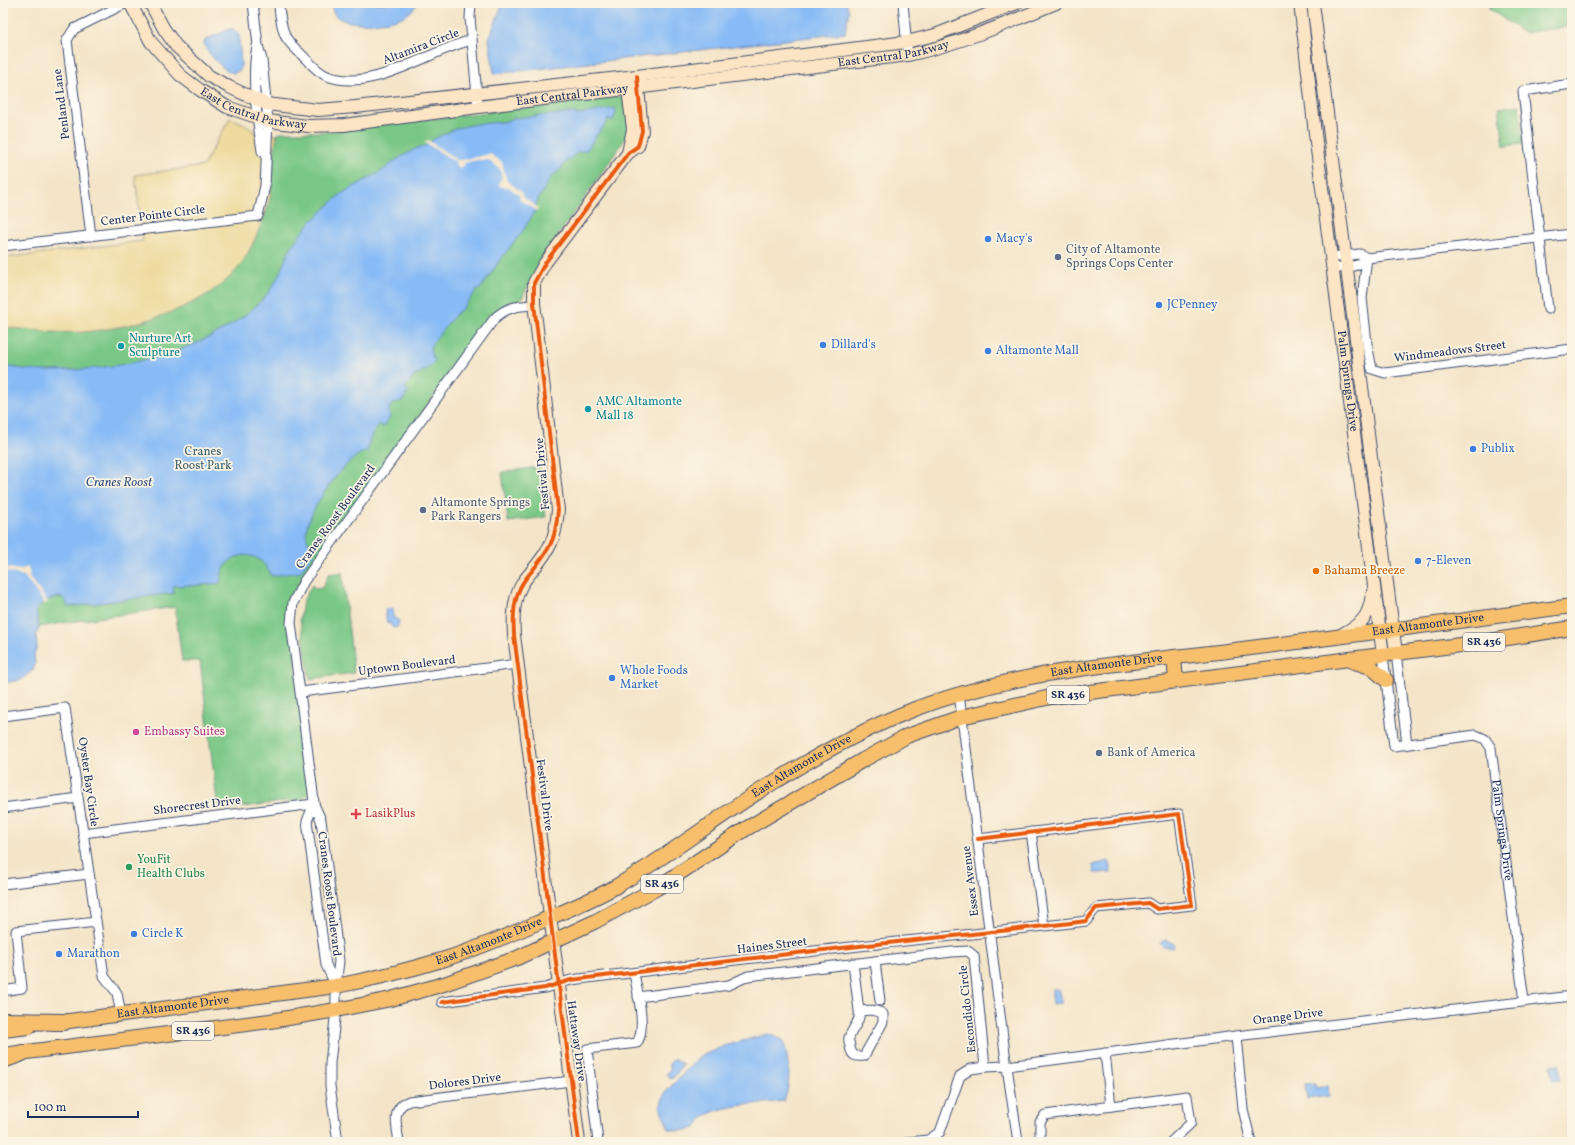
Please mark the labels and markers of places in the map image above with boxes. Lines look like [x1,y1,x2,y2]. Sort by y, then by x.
place label: Macy's [996,231,1033,247]
marker: Macy's [983,234,993,244]
place label: City of Altamonte Springs Cops Center [1066,242,1173,272]
marker: City of Altamonte Springs Cops Center [1053,252,1063,262]
place label: JCPenney [1167,297,1218,313]
marker: JCPenney [1154,300,1164,310]
place label: Nurture Art Sculpture [129,331,192,361]
place label: Dillard's [831,337,876,353]
marker: Dillard's [818,340,828,350]
marker: Nurture Art Sculpture [116,341,126,351]
place label: Altamonte Mall [996,343,1079,359]
marker: Altamonte Mall [983,346,993,356]
place label: AMC Altamonte Mall 18 [596,394,682,424]
marker: AMC Altamonte Mall 18 [583,404,593,414]
place label: Publix [1481,441,1515,457]
marker: Publix [1468,444,1478,454]
place label: Altamonte Springs Park Rangers [431,495,530,525]
marker: Altamonte Springs Park Rangers [418,505,428,515]
place label: 7-Eleven [1426,553,1471,569]
marker: 7-Eleven [1413,556,1423,566]
place label: Bahama Breeze [1324,563,1405,579]
marker: Bahama Breeze [1311,566,1321,576]
place label: Whole Foods Market [620,663,688,693]
marker: Whole Foods Market [607,673,617,683]
place label: Embassy Suites [144,724,225,740]
marker: Embassy Suites [131,727,141,737]
place label: Bank of America [1107,745,1195,761]
marker: Bank of America [1094,748,1104,758]
place label: LasikPlus [365,806,415,822]
marker: LasikPlus [350,808,362,820]
place label: YouFit Health Clubs [137,852,205,882]
marker: YouFit Health Clubs [124,862,134,872]
place label: Circle K [142,926,183,942]
marker: Circle K [129,929,139,939]
place label: Marathon [67,946,120,962]
marker: Marathon [54,949,64,959]

